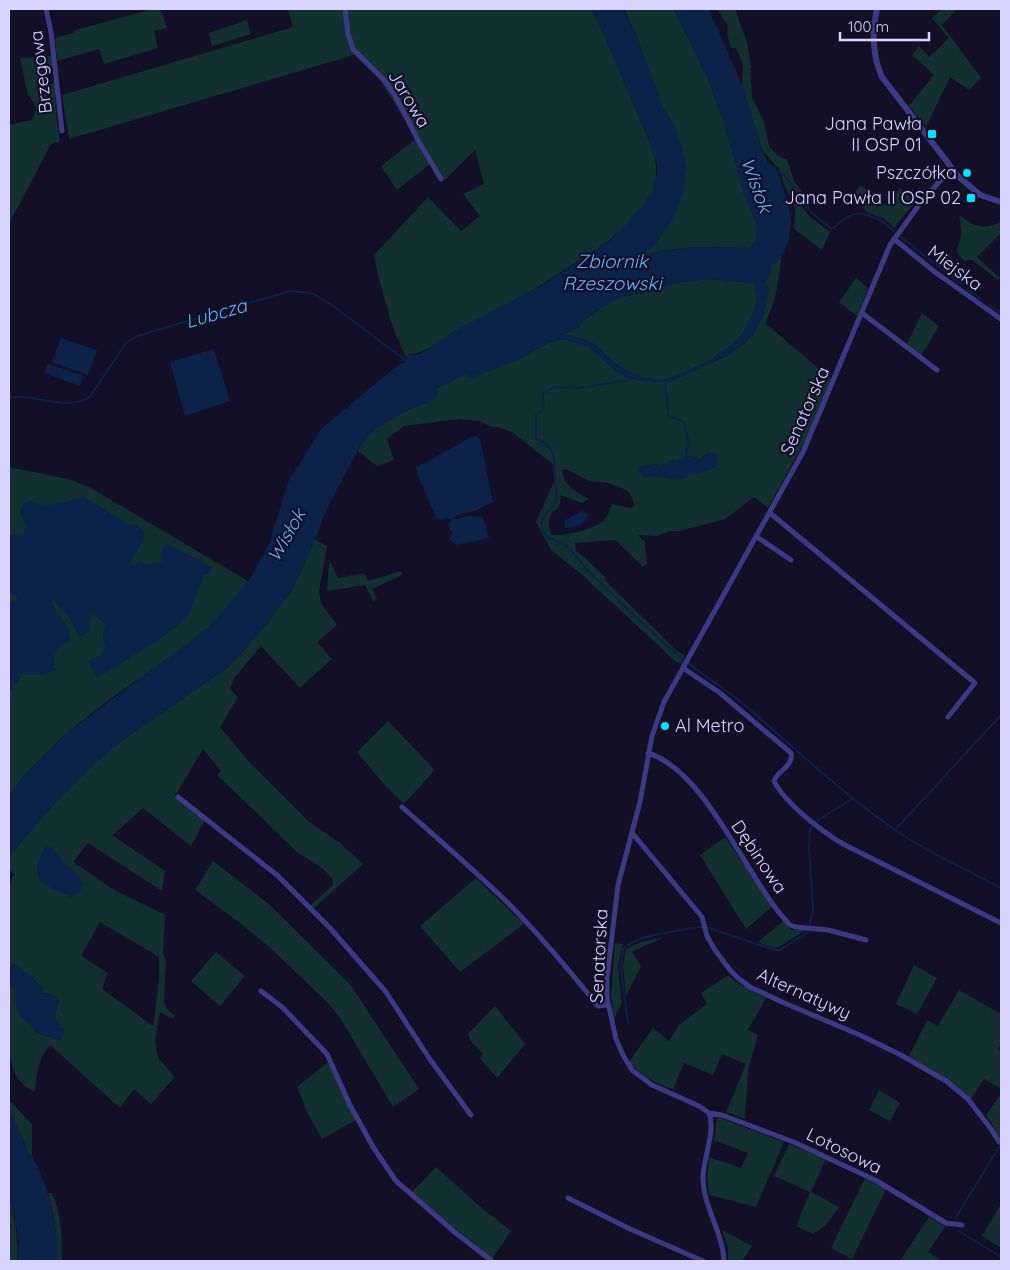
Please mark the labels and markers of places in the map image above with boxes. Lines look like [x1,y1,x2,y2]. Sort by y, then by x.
place label: Jana Pawła II OSP 01 [825,112,922,156]
marker: Jana Pawła II OSP 01 [926,128,938,140]
place label: Pszczółka [876,161,957,184]
marker: Pszczółka [961,167,973,179]
place label: Jana Pawła II OSP 02 [784,186,961,209]
marker: Jana Pawła II OSP 02 [965,192,977,204]
place label: Al Metro [675,714,744,737]
marker: Al Metro [659,720,671,732]

